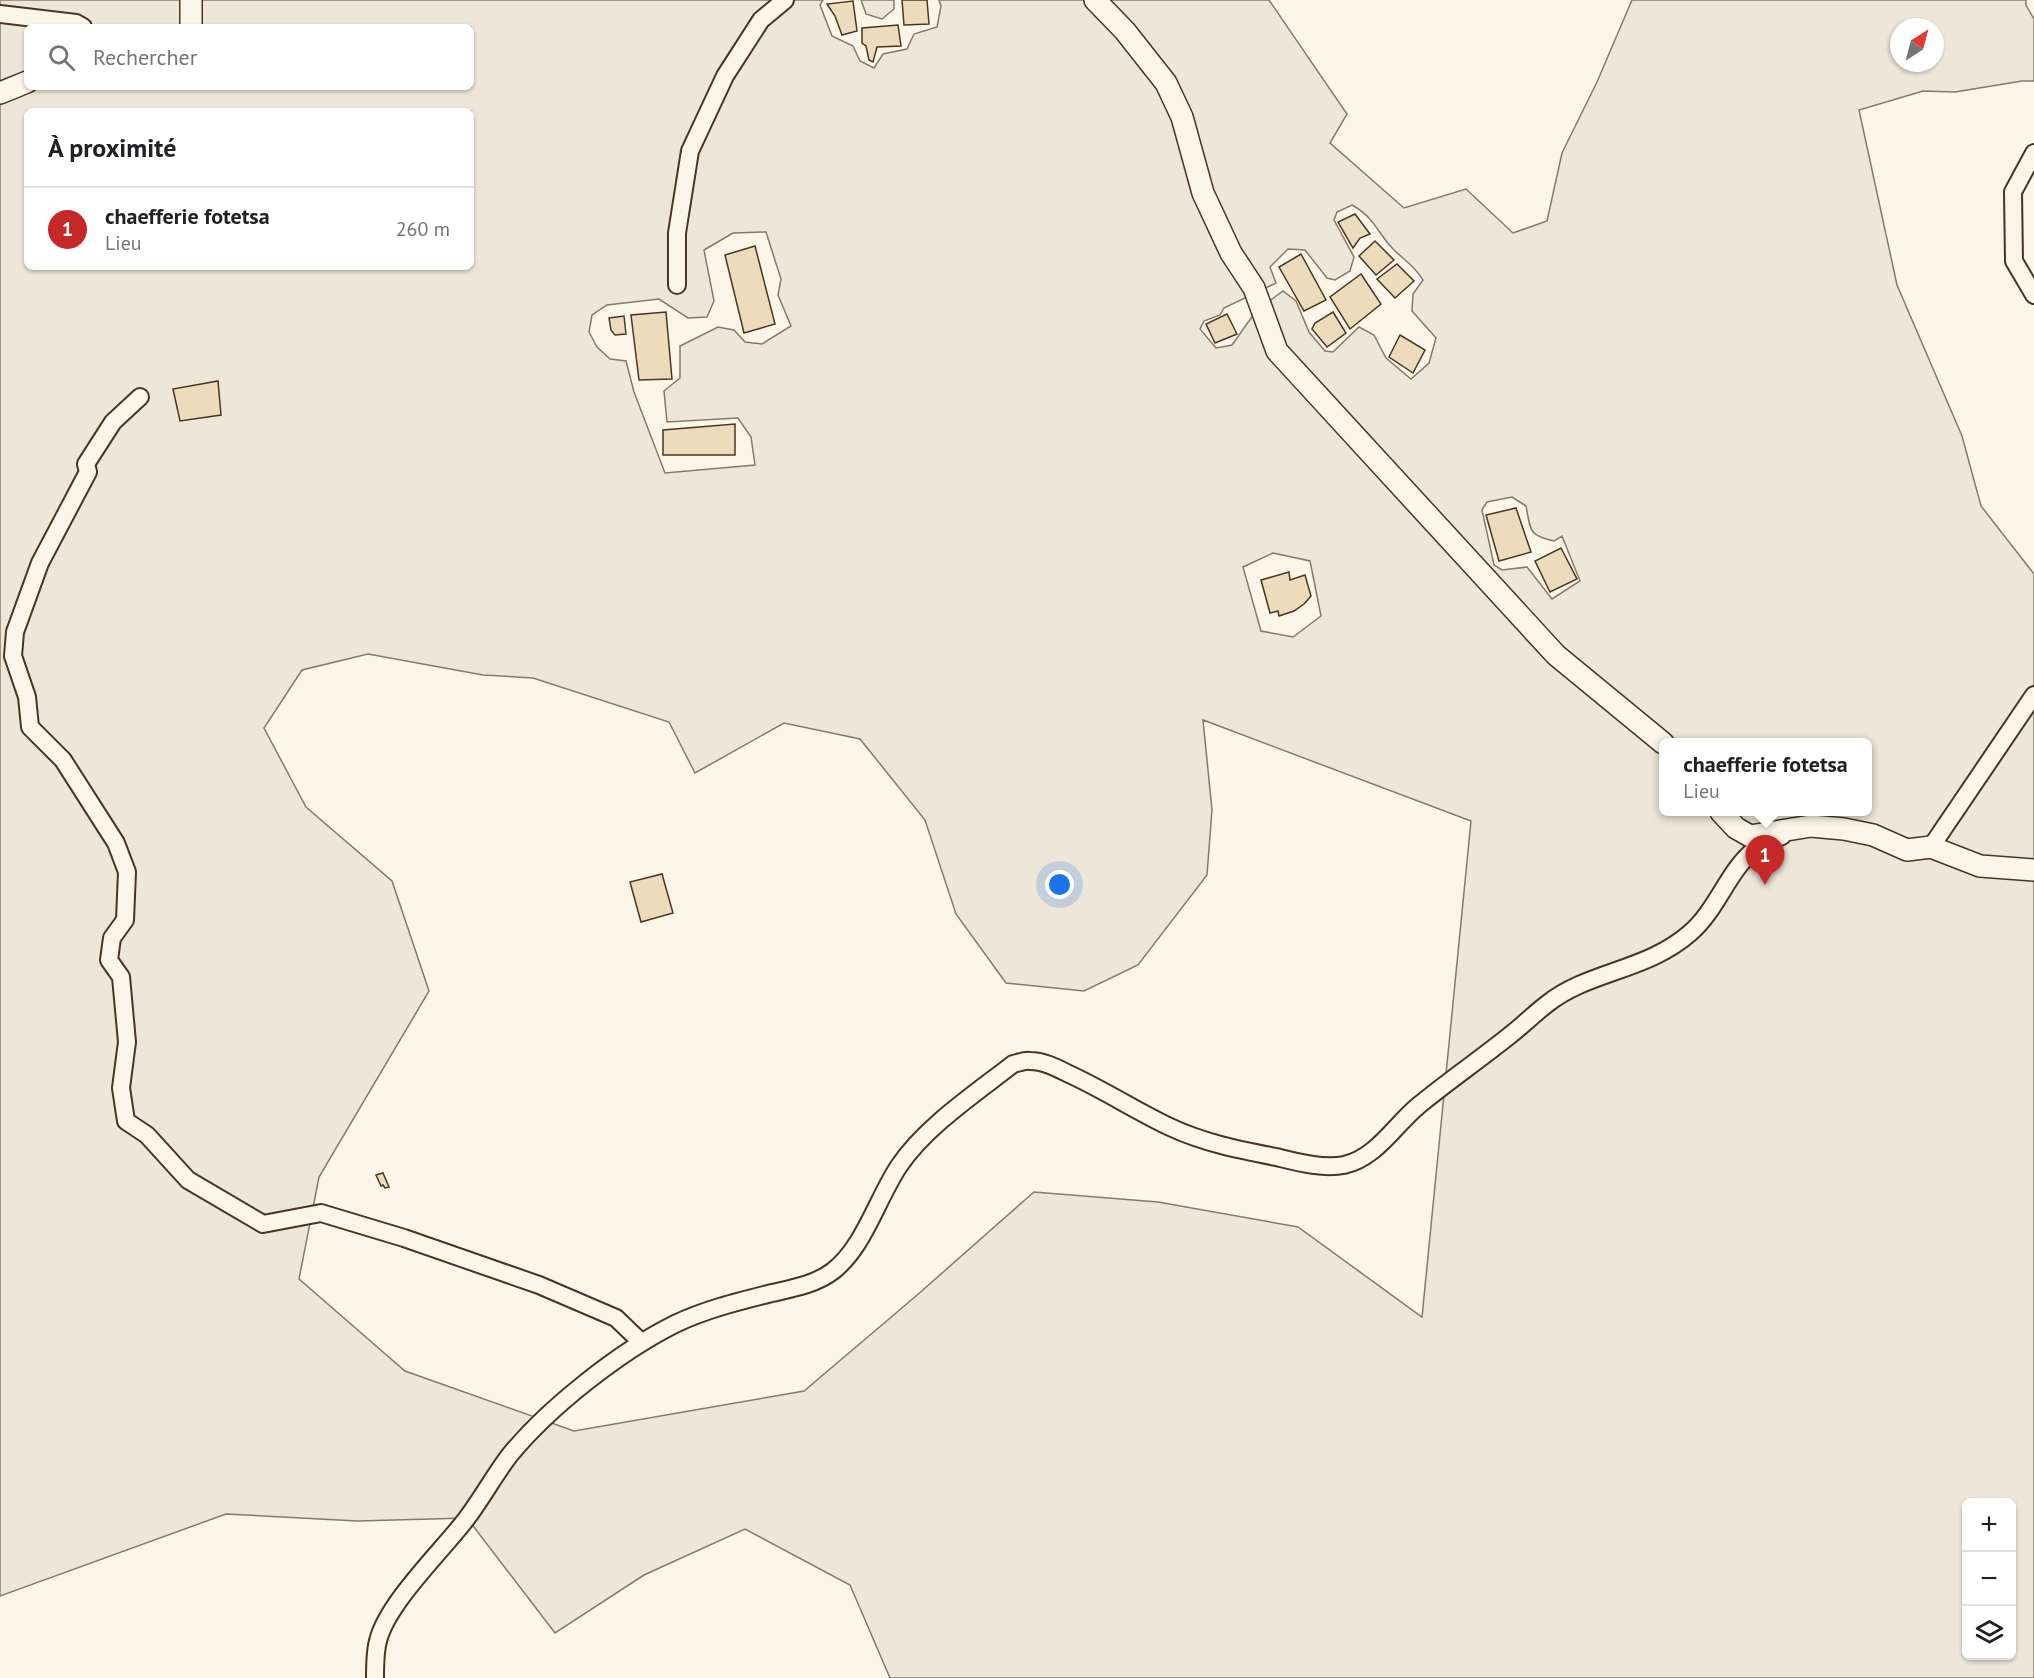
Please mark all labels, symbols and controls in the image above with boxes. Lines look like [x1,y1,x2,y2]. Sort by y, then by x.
north arrow [1890,18,1944,72]
search box [24,24,474,90]
icon: search [45,41,78,74]
text: Rechercher [93,43,197,71]
text: À proximité [48,131,176,164]
text: chaefferie fotetsa [105,202,270,230]
text: 1 [62,216,73,242]
text: 260 m [396,216,450,242]
text: Lieu [105,230,142,256]
popup [1659,738,1872,816]
text: chaefferie fotetsa [1683,750,1848,778]
text: Lieu [1683,778,1720,804]
pin: 1 [1746,836,1784,885]
your location [1045,870,1074,899]
map controls [1962,1498,2016,1660]
button: + [1962,1498,2016,1552]
button: − [1962,1552,2016,1606]
button: layers [1962,1606,2016,1660]

